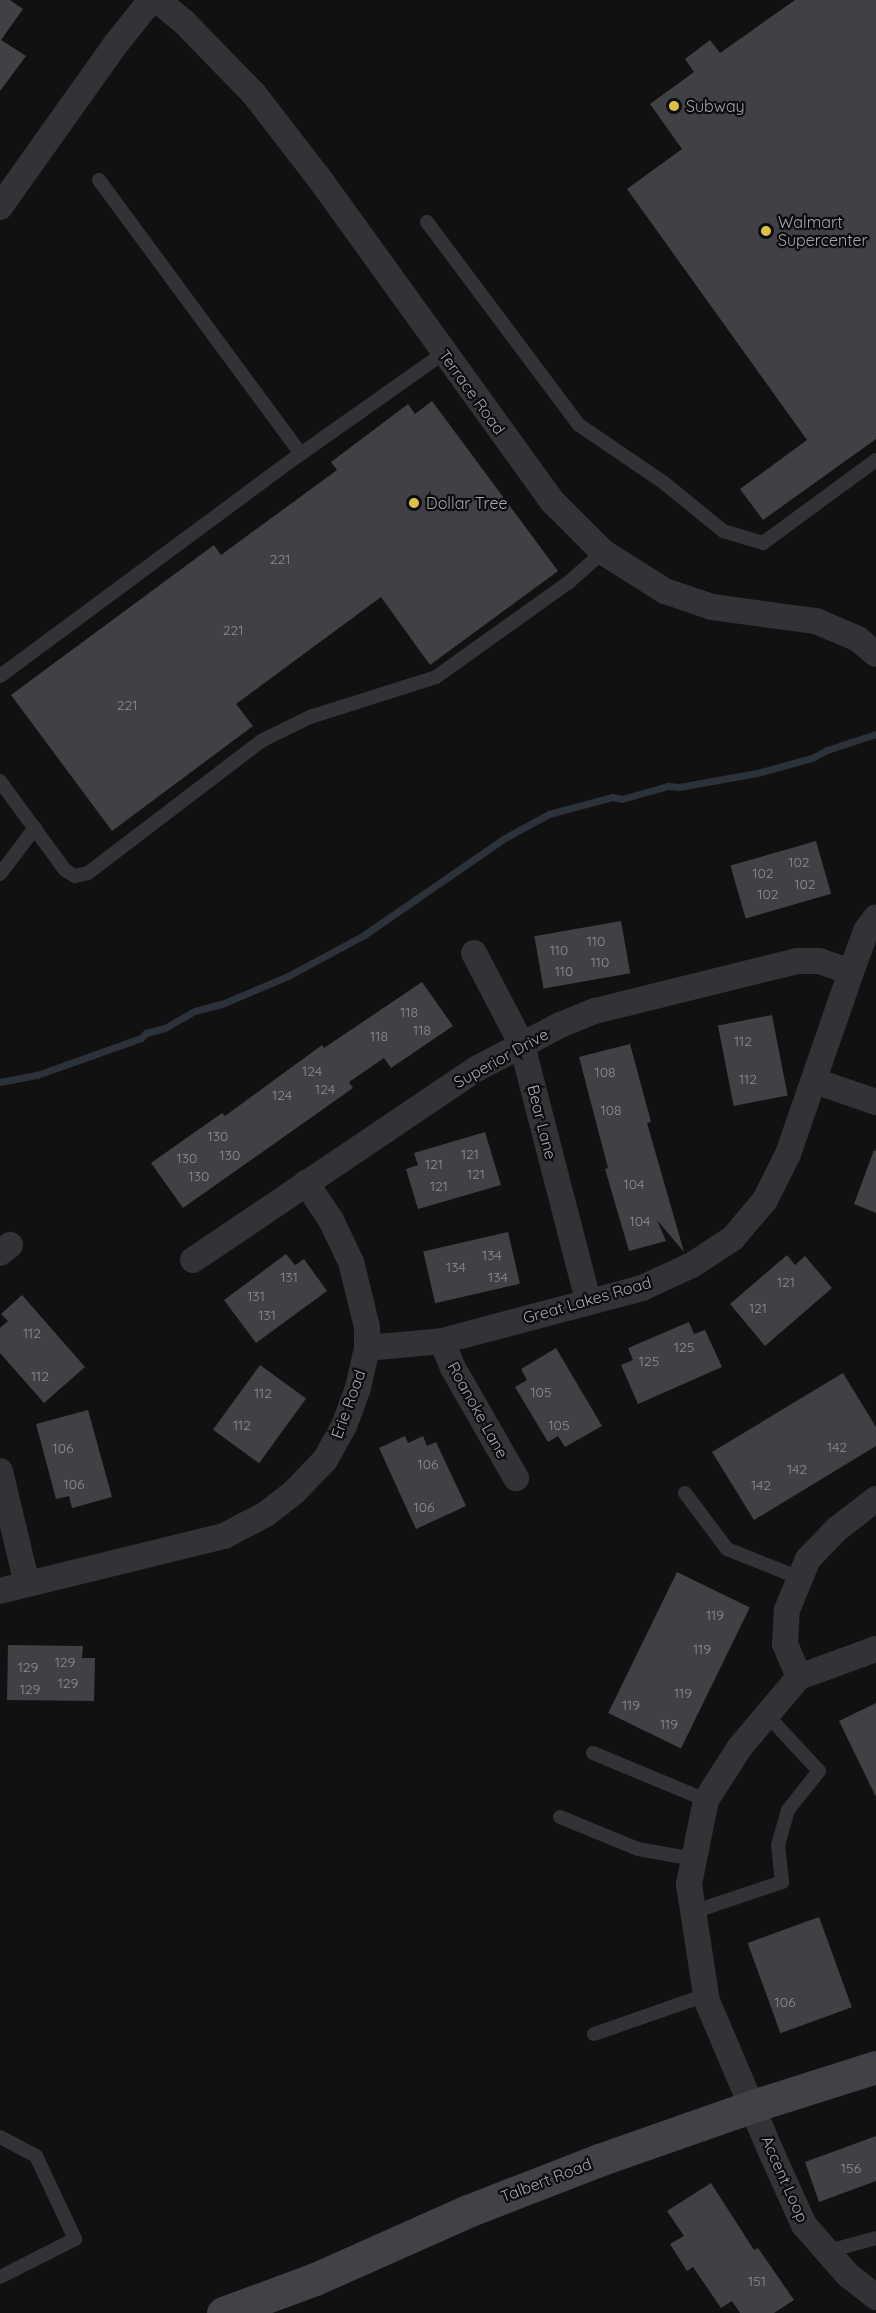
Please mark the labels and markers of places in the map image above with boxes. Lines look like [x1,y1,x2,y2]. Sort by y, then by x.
place label: Subway [686,96,745,116]
marker: Subway [667,99,681,113]
place label: Walmart Supercenter [778,212,868,250]
marker: Walmart Supercenter [759,224,773,238]
place label: Dollar Tree [426,493,507,513]
marker: Dollar Tree [407,496,421,510]

